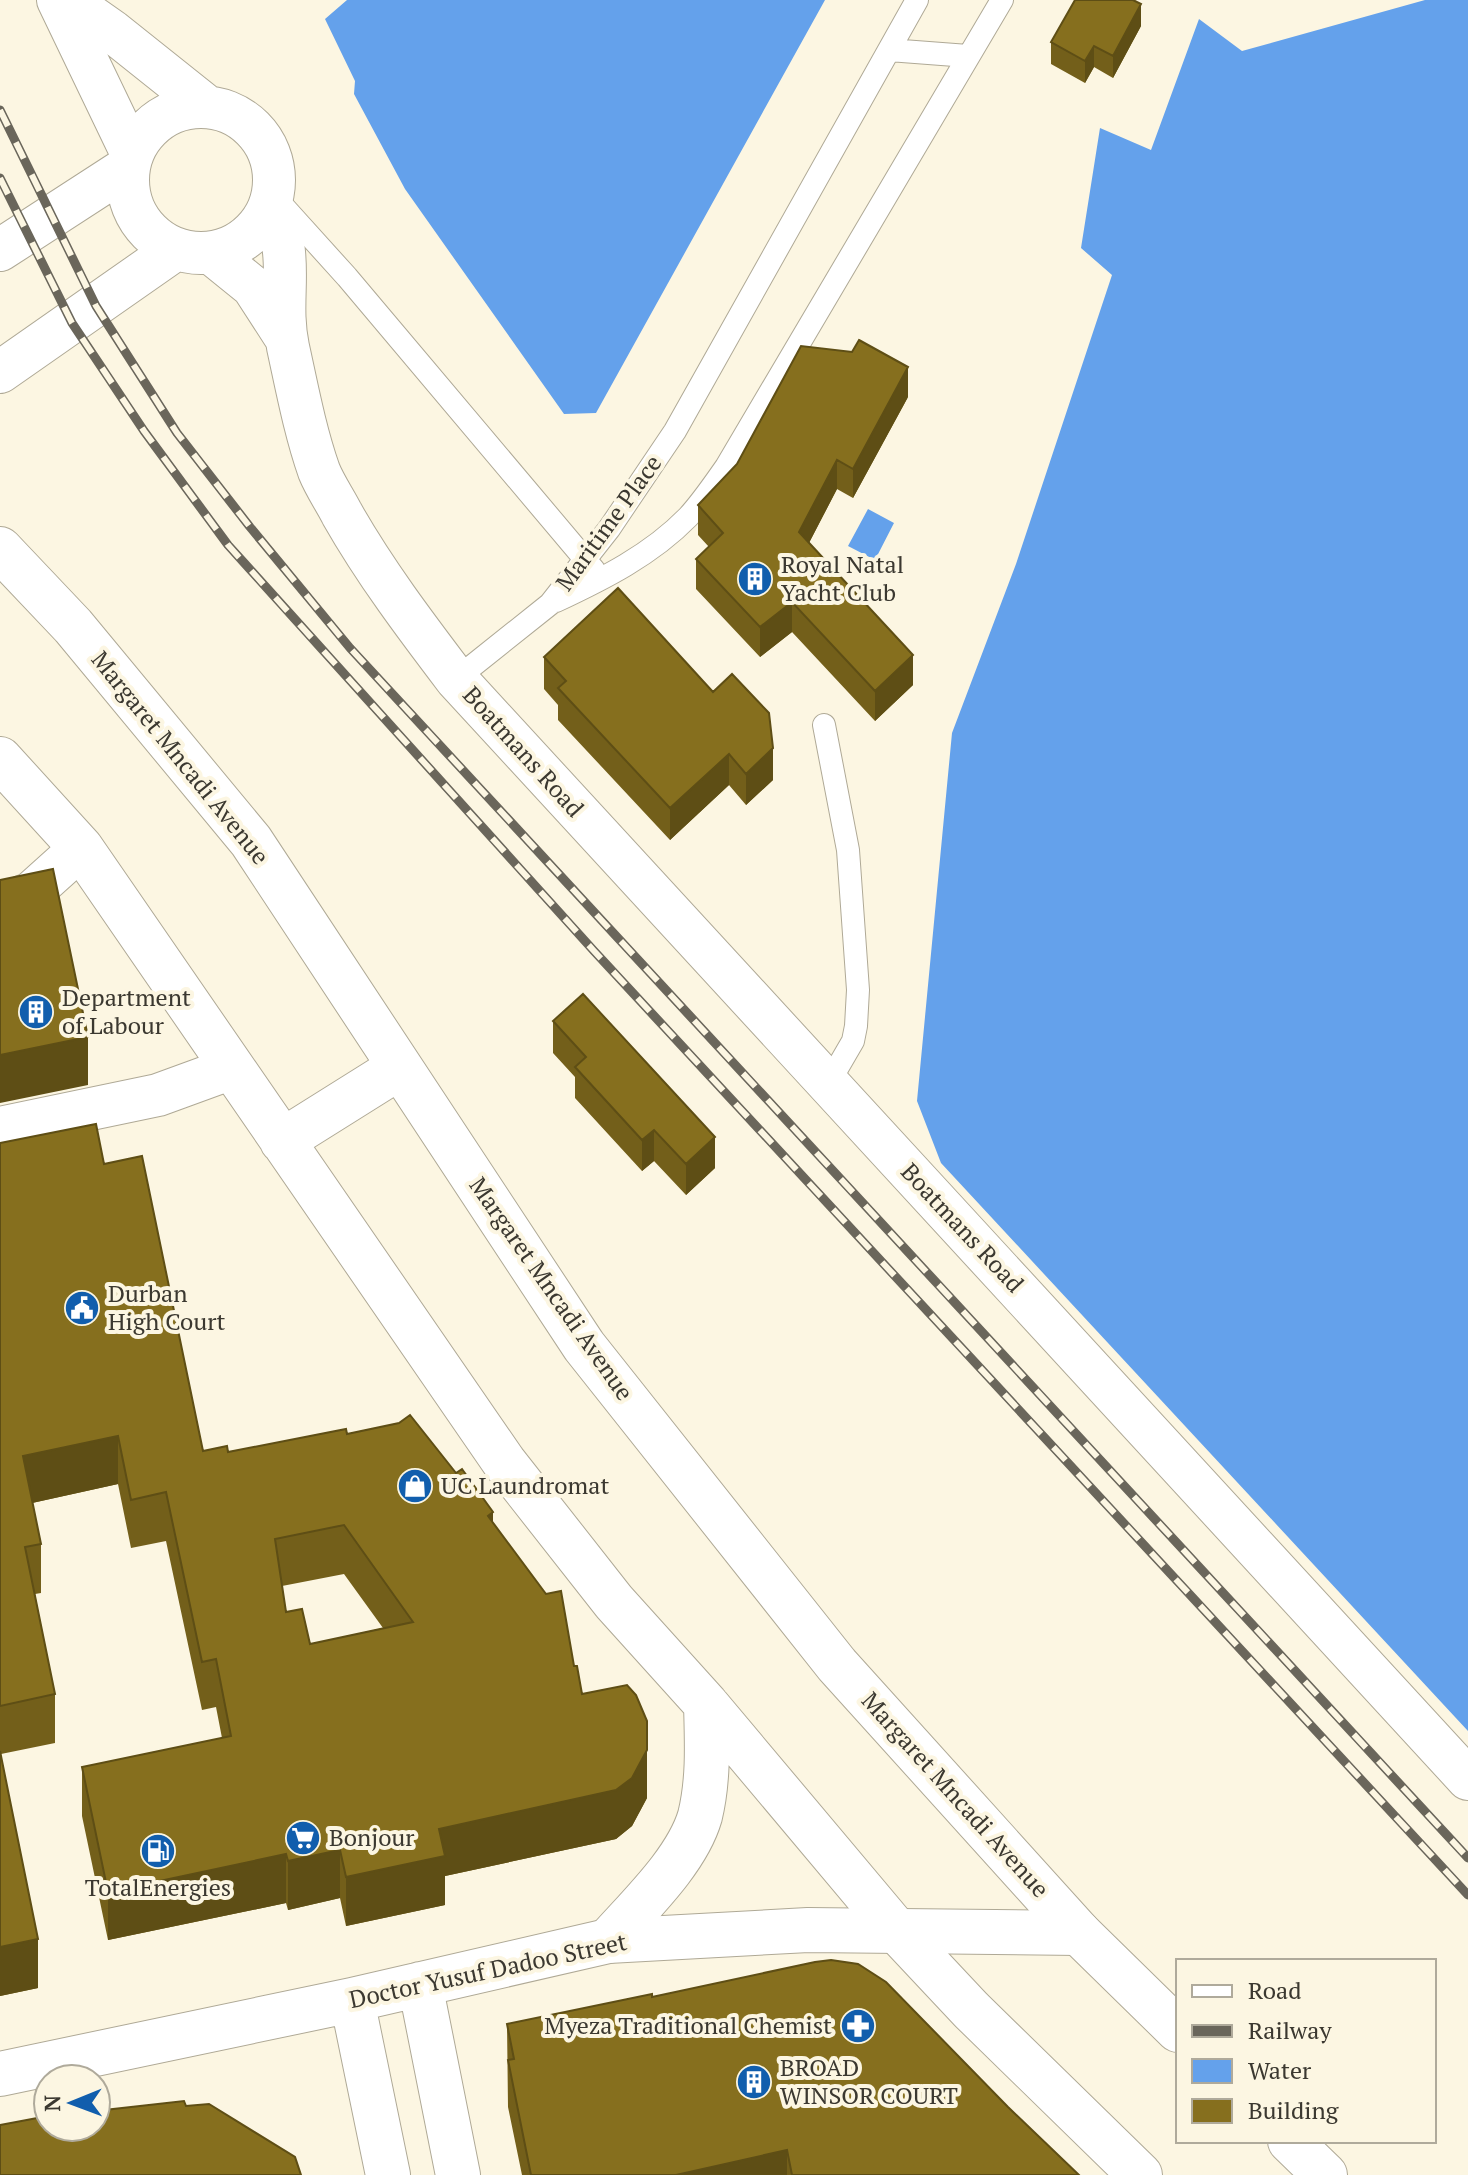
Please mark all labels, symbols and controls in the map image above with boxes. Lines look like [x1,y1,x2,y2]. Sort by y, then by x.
street label: Maritime Place [548,448,668,597]
place label: Royal Natal Yacht Club [781,548,904,608]
building icon: Royal Natal Yacht Club [736,560,774,598]
street label: Margaret Mncadi Avenue [85,644,277,871]
street label: Boatmans Road [456,679,591,824]
place label: Department of Labour [62,981,191,1041]
building icon: Department of Labour [17,993,55,1031]
street label: Boatmans Road [894,1156,1031,1299]
street label: Margaret Mncadi Avenue [462,1170,641,1406]
place label: Durban High Court [108,1277,225,1337]
public building icon: Durban High Court [63,1289,101,1327]
shop icon: UC Laundromat [396,1467,434,1505]
place label: UC Laundromat [441,1469,609,1501]
street label: Margaret Mncadi Avenue [855,1685,1057,1904]
supermarket icon: Bonjour [284,1819,322,1857]
place label: Bonjour [329,1821,415,1853]
fuel station icon: TotalEnergies [139,1832,177,1870]
place label: TotalEnergies [85,1871,231,1903]
street label: Doctor Yusuf Dadoo Street [346,1925,630,2015]
legend [1176,1959,1436,2143]
text: Road [1248,1974,1302,2006]
pharmacy icon: Myeza Traditional Chemist [839,2007,877,2045]
place label: Myeza Traditional Chemist [544,2009,832,2041]
text: Railway [1248,2014,1332,2046]
place label: BROAD WINSOR COURT [780,2051,958,2111]
text: Water [1248,2054,1312,2086]
north arrow [32,2063,112,2143]
building icon: BROAD WINSOR COURT [735,2063,773,2101]
text: N [37,2094,66,2112]
text: Building [1248,2094,1339,2126]

